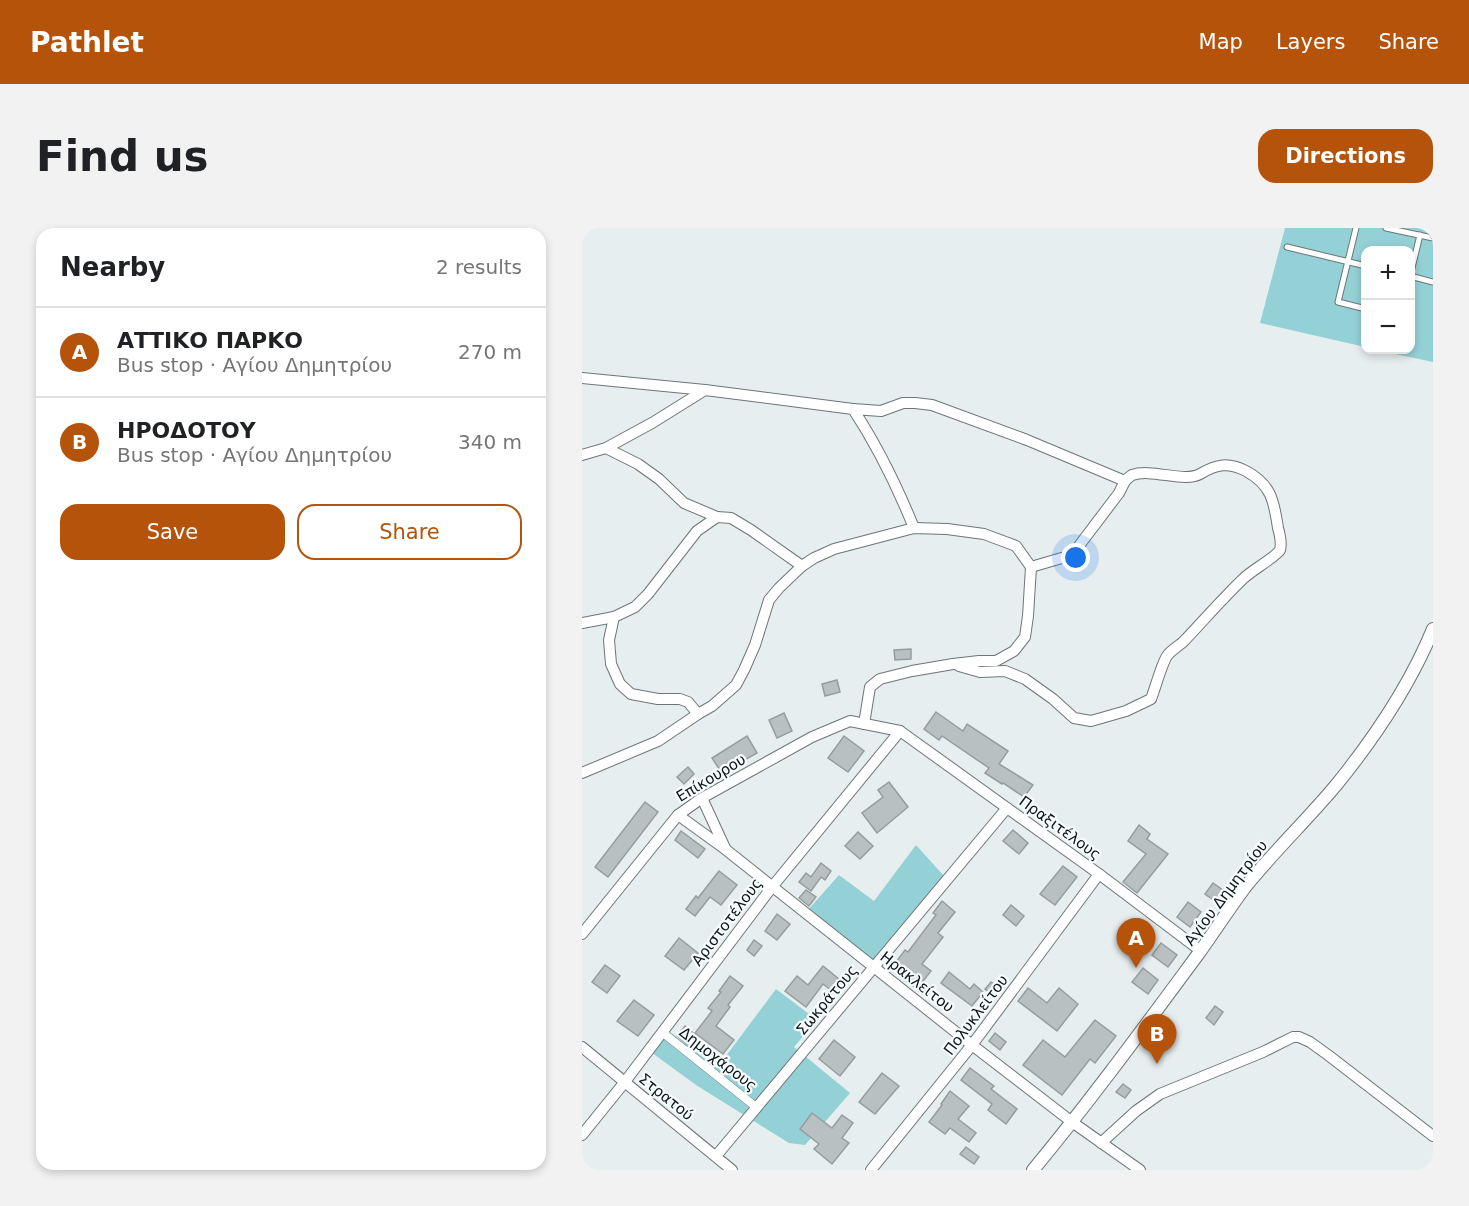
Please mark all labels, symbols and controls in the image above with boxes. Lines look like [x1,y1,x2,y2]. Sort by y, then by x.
text: Pathlet [30,26,144,59]
text: Map [1199,30,1243,54]
text: Layers [1276,30,1345,54]
text: Share [1378,30,1439,54]
button: Directions [1258,129,1433,183]
text: Find us [36,132,209,181]
map controls [1361,246,1415,354]
button: + [1361,246,1415,300]
text: Nearby [60,252,165,282]
text: 2 results [436,255,522,279]
button: − [1361,300,1415,354]
text: ΑΤΤΙΚΟ ΠΑΡΚΟ [117,328,303,353]
text: A [72,340,87,364]
text: 270 m [458,340,522,364]
text: Bus stop · Αγίου Δημητρίου [117,353,392,377]
text: ΗΡΟΔΟΤΟΥ [117,418,256,443]
text: B [72,430,87,454]
text: 340 m [458,430,522,454]
text: Bus stop · Αγίου Δημητρίου [117,443,392,467]
button: Save [60,504,285,560]
button: Share [297,504,522,560]
your location [1061,543,1090,572]
street label: Επίκουρου [673,750,749,806]
street label: Πραξιτέλους [1016,792,1104,864]
street label: Αγίου Δημητρίου [1181,837,1271,949]
street label: Αριστοτέλους [688,875,766,969]
pin: A [1116,918,1156,968]
street label: Ηρακλείτου [877,948,957,1016]
street label: Σωκράτους [792,961,862,1039]
street label: Πολυκλείτου [940,971,1012,1059]
pin: B [1138,1014,1176,1064]
street label: Δημοχάρους [676,1023,760,1095]
street label: Στρατού [635,1070,697,1124]

